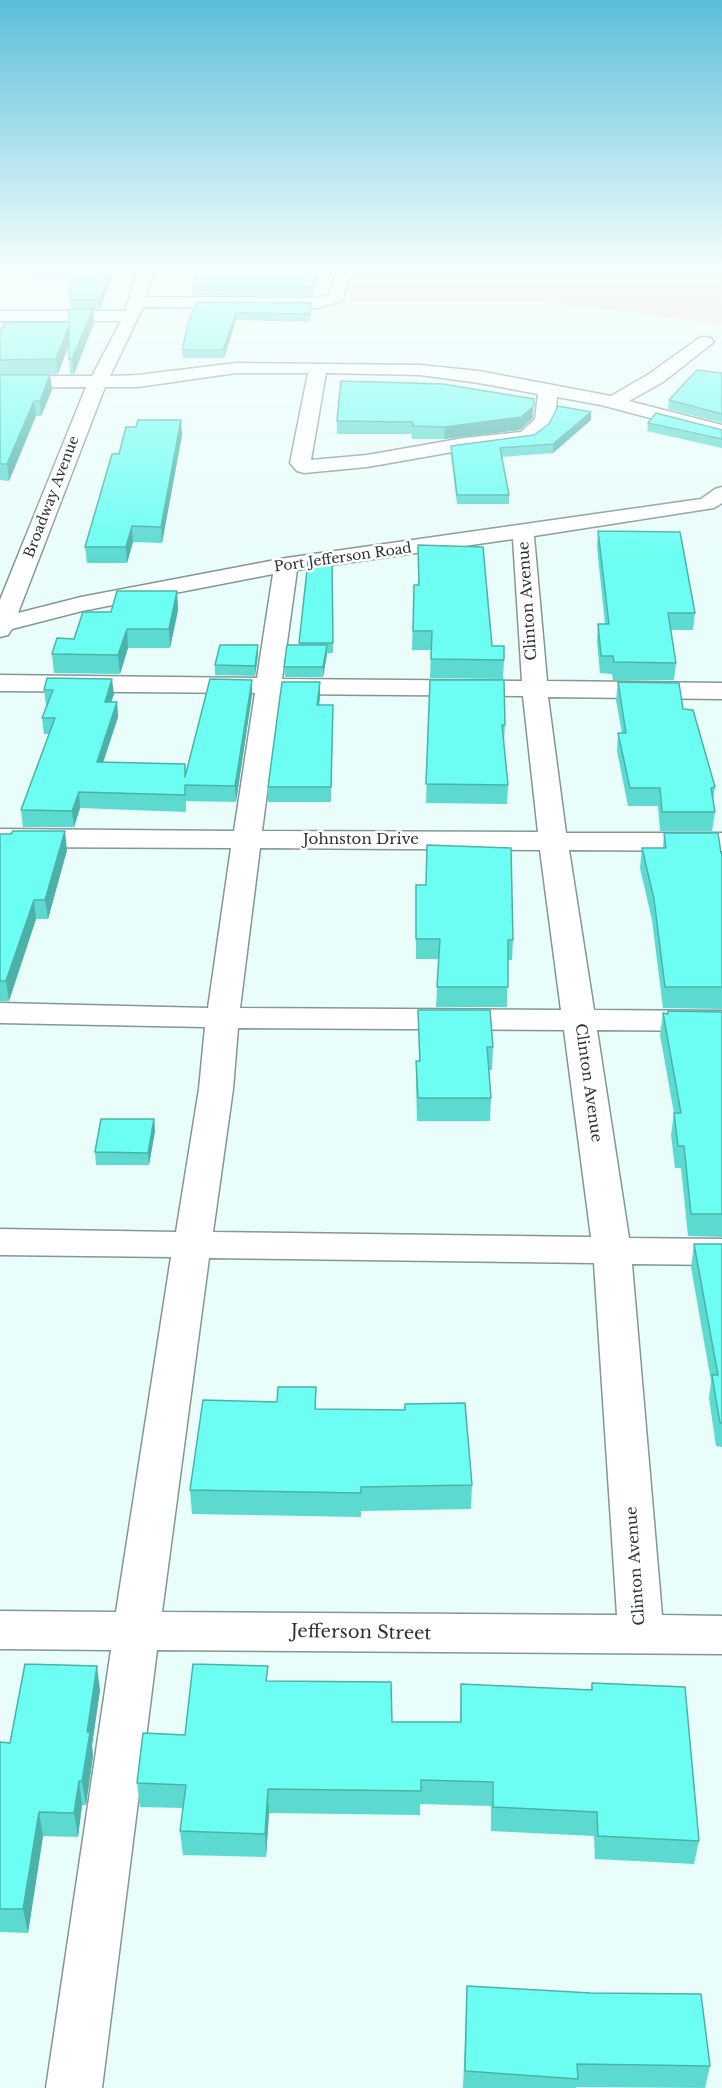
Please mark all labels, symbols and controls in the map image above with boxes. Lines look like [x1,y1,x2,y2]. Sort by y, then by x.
street label: Broadway Avenue [21,434,83,560]
street label: Port Jefferson Road [273,540,413,576]
street label: Clinton Avenue [515,541,541,661]
street label: Johnston Drive [303,831,419,849]
street label: Clinton Avenue [571,1023,605,1143]
street label: Clinton Avenue [623,1506,649,1626]
street label: Jefferson Street [291,1621,431,1645]

